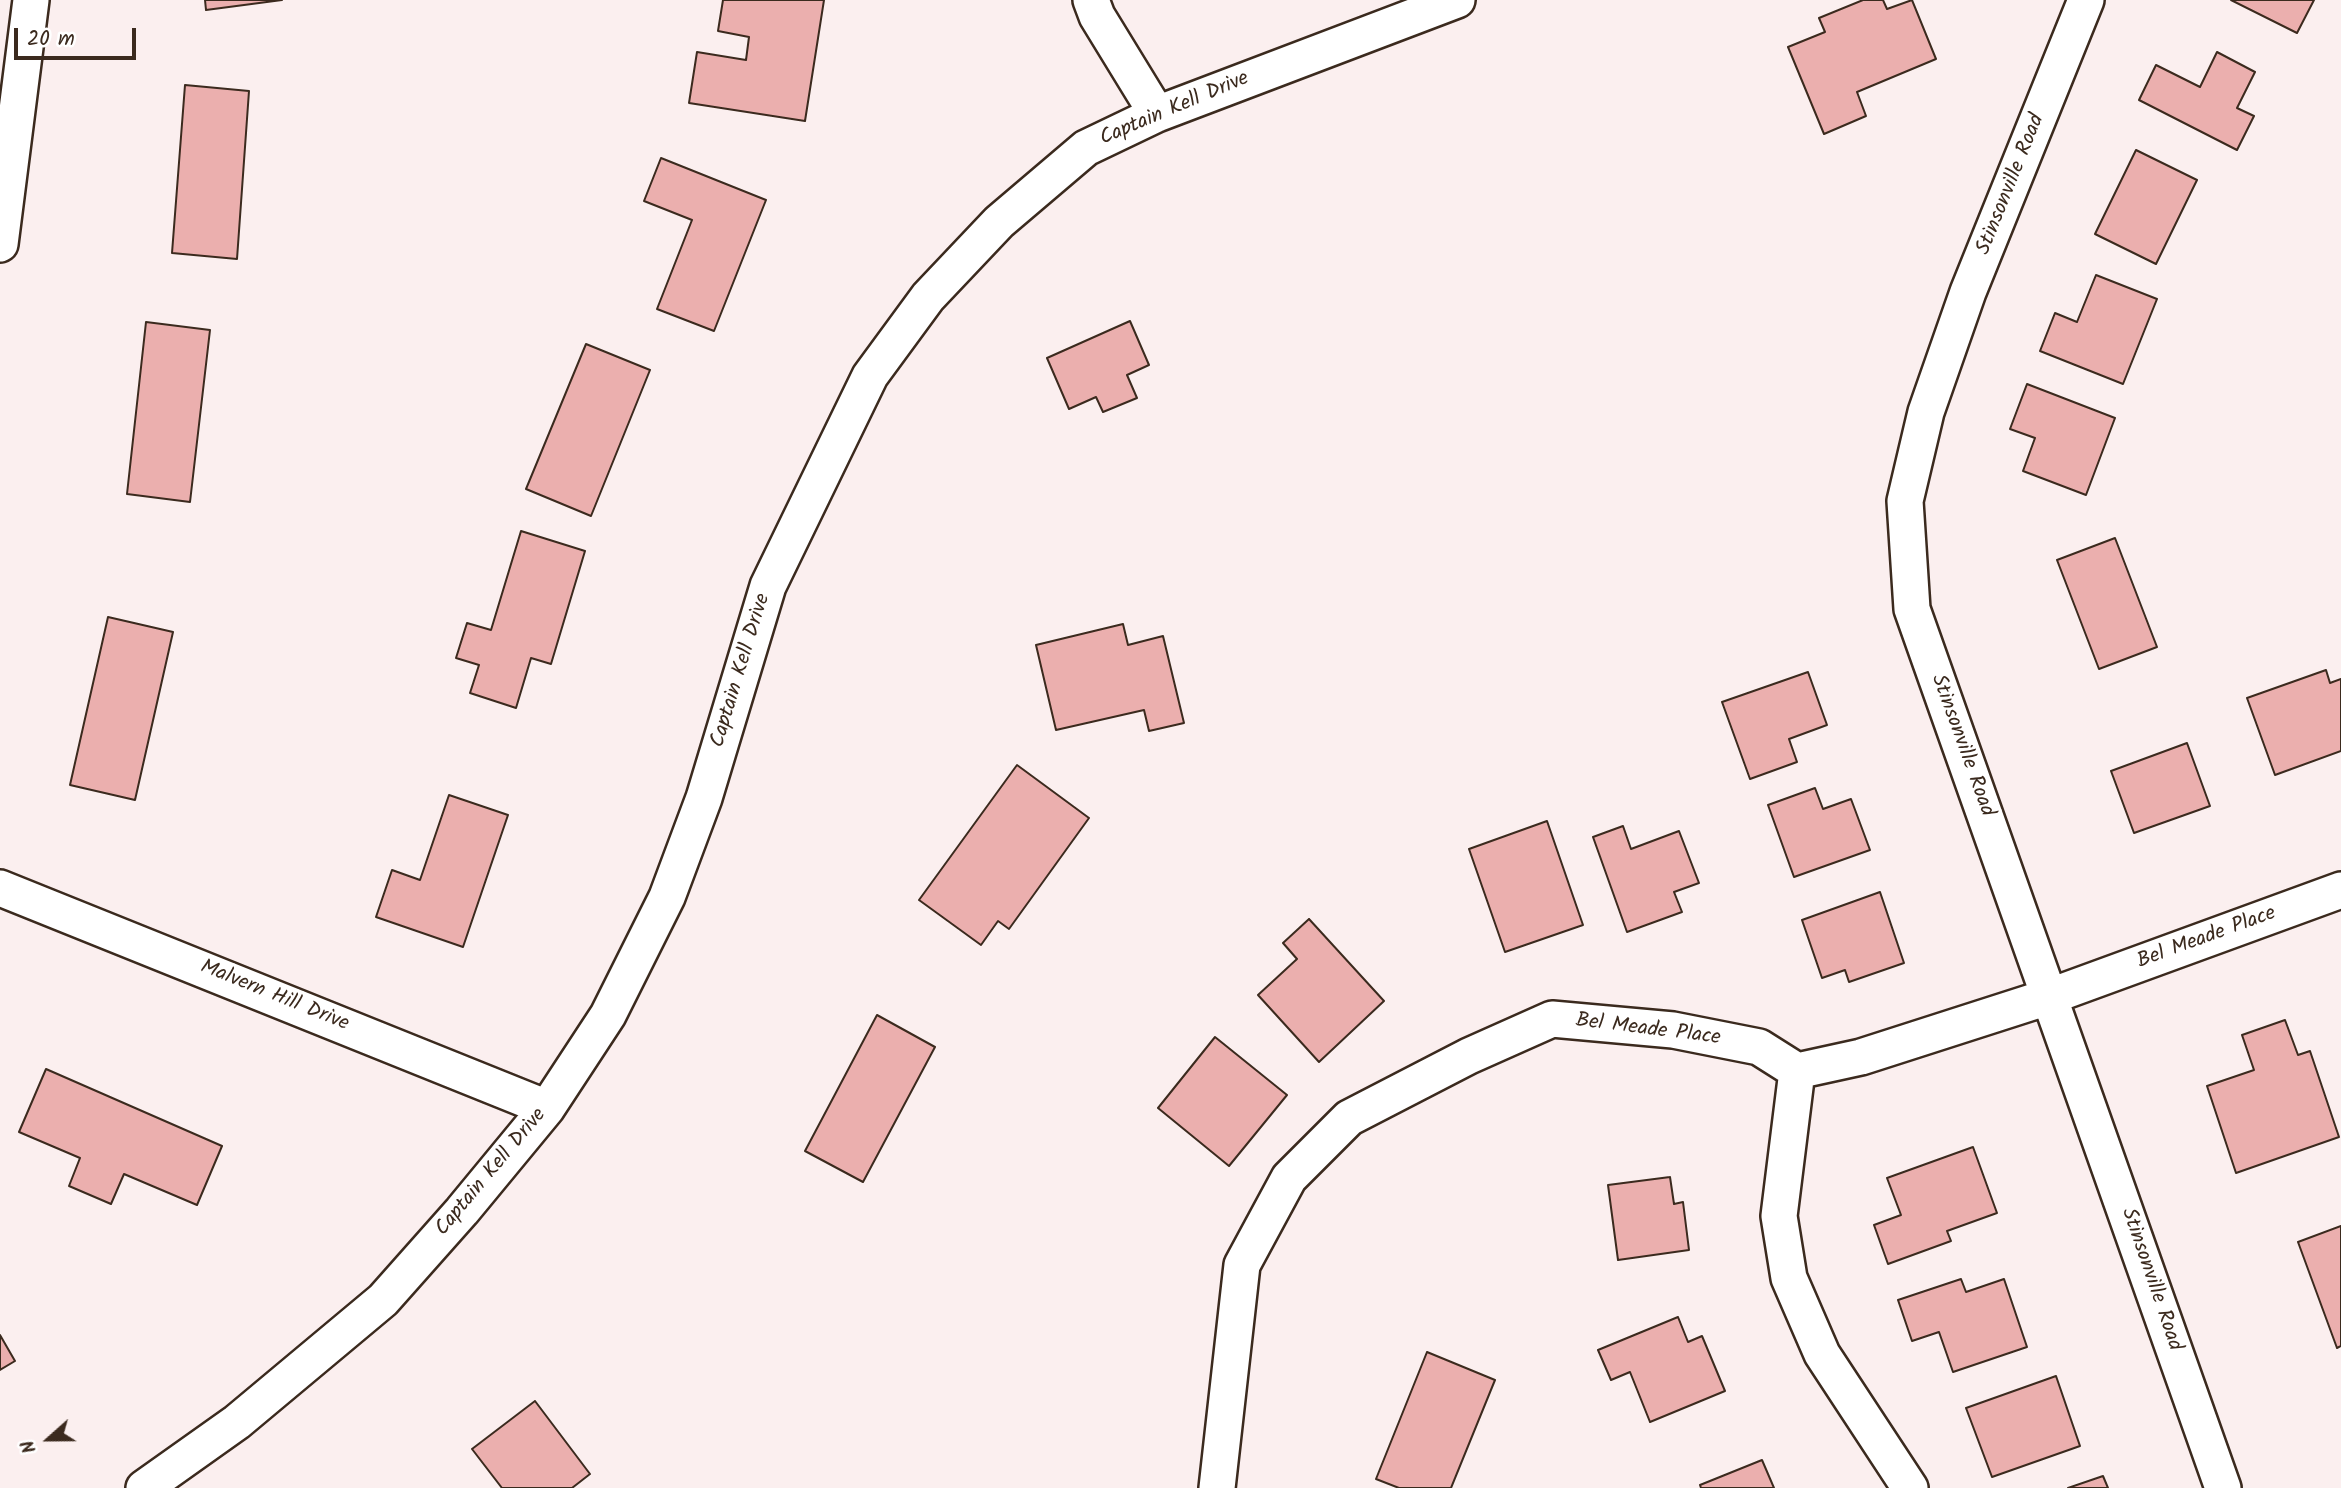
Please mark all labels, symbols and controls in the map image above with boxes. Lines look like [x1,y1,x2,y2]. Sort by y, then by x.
scale bar [18,14,140,58]
text: 20 m [27,23,75,56]
street label: Captain Kell Drive [1097,67,1253,153]
street label: Stinsonville Road [1972,111,2052,259]
street label: Captain Kell Drive [707,591,777,751]
street label: Stinsonville Road [1924,672,1998,820]
street label: Bel Meade Place [2134,902,2280,976]
street label: Malvern Hill Drive [196,956,352,1038]
street label: Bel Meade Place [1574,1010,1722,1052]
street label: Captain Kell Drive [431,1104,553,1242]
street label: Stinsonville Road [2114,1205,2186,1355]
north arrow [14,1404,84,1474]
text: N [13,1436,46,1458]

